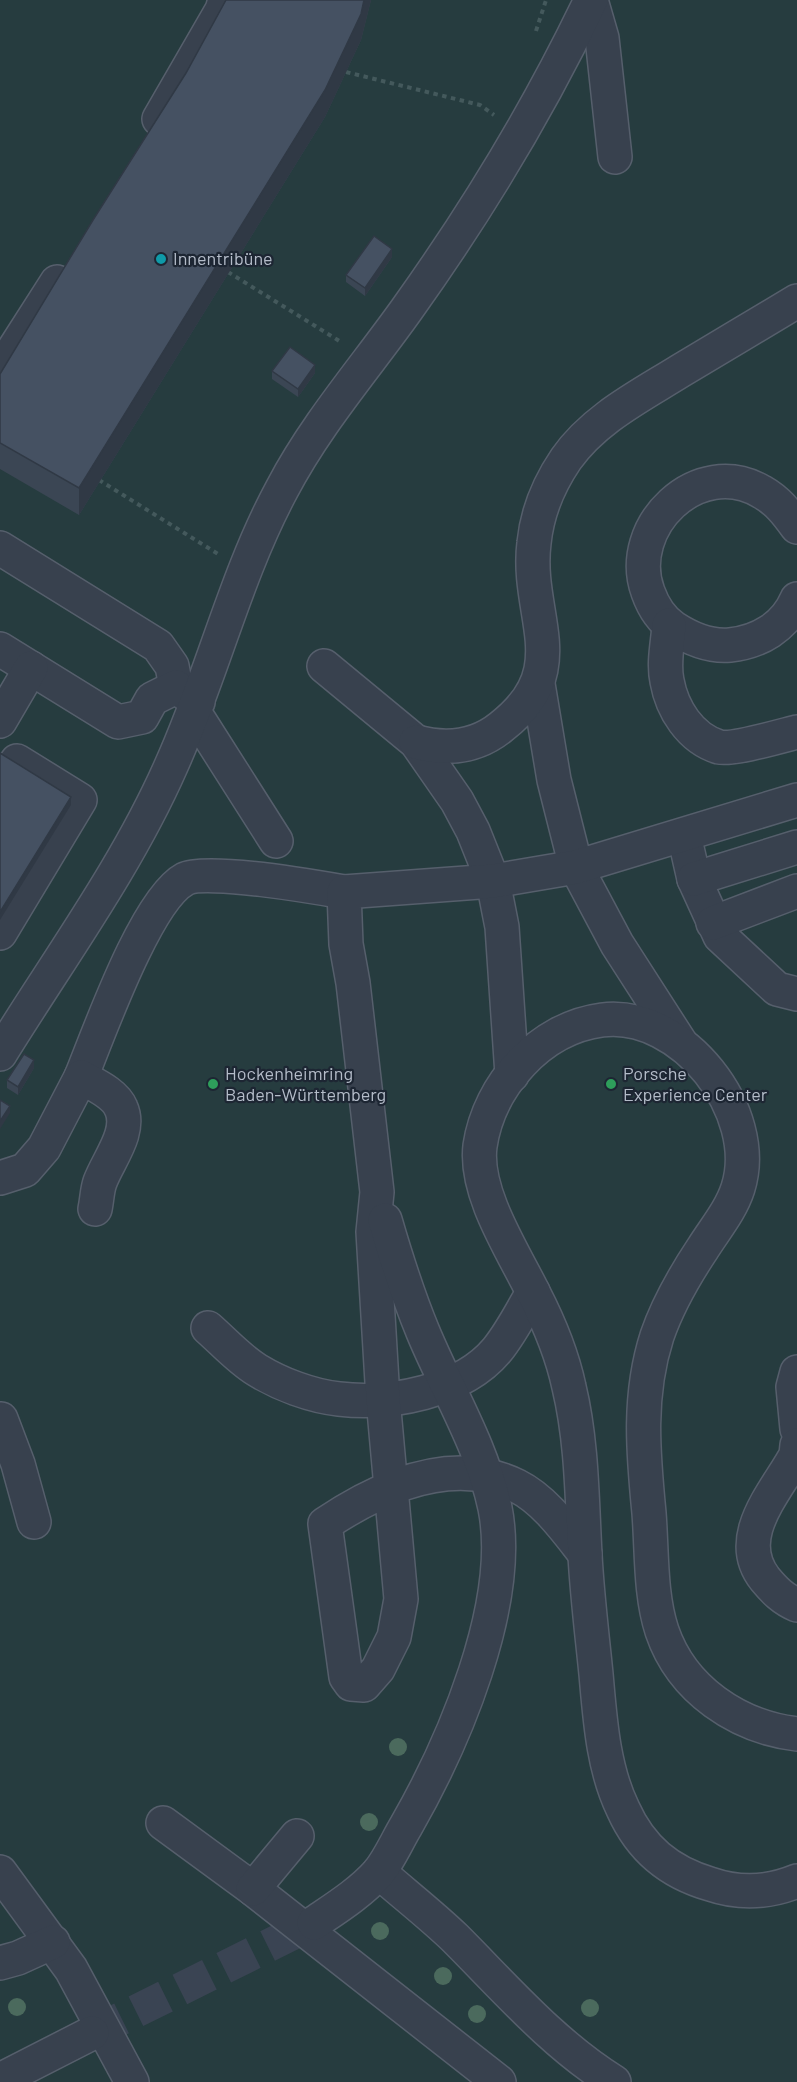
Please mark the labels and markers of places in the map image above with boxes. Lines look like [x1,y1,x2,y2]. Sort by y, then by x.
place label: Innentribüne [173,247,273,269]
marker: Innentribüne [154,252,168,266]
place label: Hockenheimring Baden-Württemberg [225,1062,386,1105]
place label: Porsche Experience Center [623,1062,768,1105]
marker: Hockenheimring Baden-Württemberg [206,1077,220,1091]
marker: Porsche Experience Center [604,1077,618,1091]

